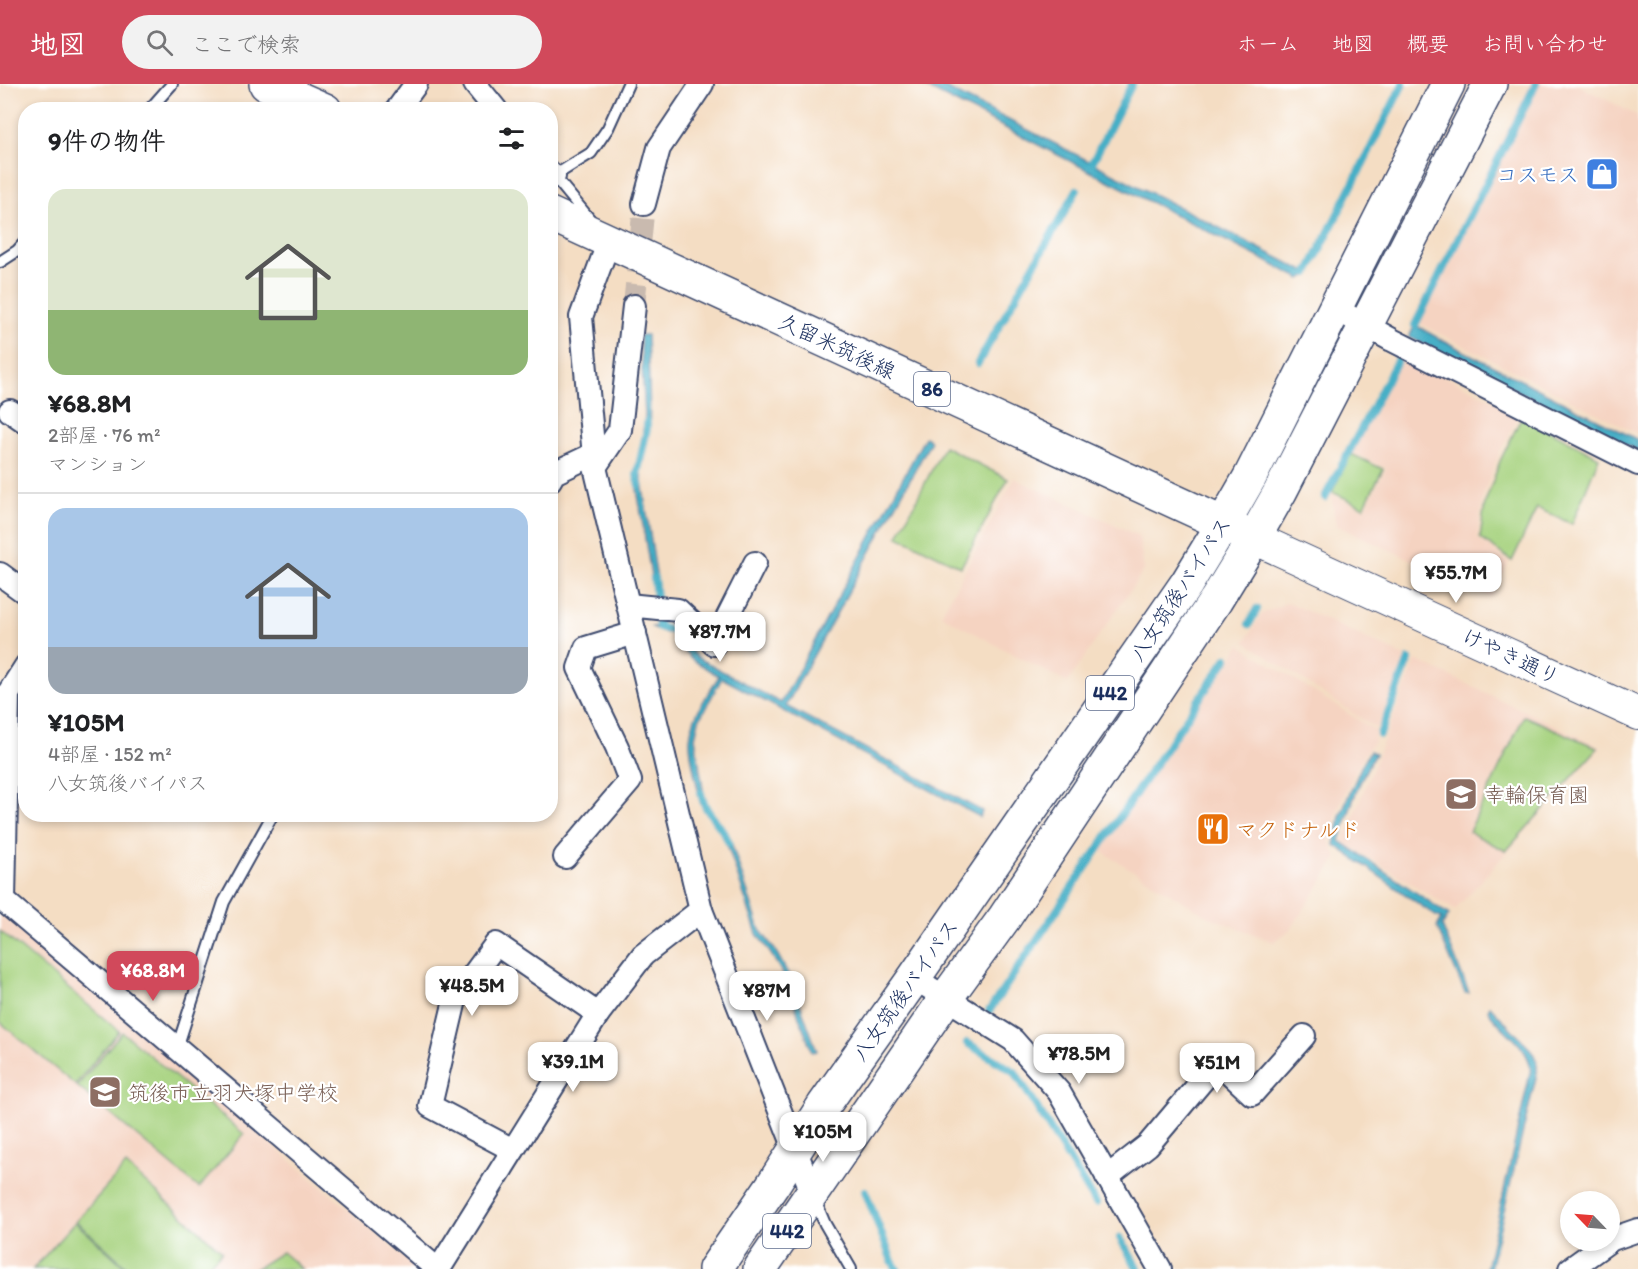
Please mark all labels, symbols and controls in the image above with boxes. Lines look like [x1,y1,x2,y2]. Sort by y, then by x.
search box [122,15,542,69]
icon: search [143,26,176,59]
text: 地図 [30,27,86,61]
text: ここで検索 [191,31,301,58]
text: ホーム [1237,31,1299,56]
text: 地図 [1332,31,1374,56]
text: 概要 [1407,31,1449,56]
text: お問い合わせ [1482,31,1608,56]
icon: filters [495,122,528,155]
text: 9件の物件 [48,125,166,157]
shop icon: コスモス [1584,156,1620,192]
place label: コスモス [1496,162,1579,187]
icon: home [234,228,342,336]
street label: 久留米筑後線 [775,308,899,384]
road number: 86 [914,372,950,406]
text: ¥68.8M [48,387,132,419]
text: 2部屋 · 76 m² [48,423,160,447]
text: マンション [48,452,147,476]
street label: 八女筑後バイパス [1124,512,1236,666]
icon: home [234,547,342,655]
pin: ¥55.7M [1407,553,1505,604]
text: ¥55.7M [1425,560,1487,584]
pin: ¥87.7M [671,612,769,663]
text: ¥87.7M [689,619,751,643]
street label: けやき通り [1458,622,1564,690]
road number: 442 [1086,676,1134,710]
text: ¥105M [48,706,125,738]
text: 4部屋 · 152 m² [48,742,172,766]
text: 八女筑後バイパス [48,771,208,795]
school or university icon: 幸輪保育園 [1443,776,1479,812]
place label: 幸輪保育園 [1484,782,1589,807]
restaurant icon: マクドナルド [1195,811,1231,847]
place label: マクドナルド [1236,817,1360,842]
street label: 八女筑後バイパス [847,914,963,1066]
pin: ¥68.8M [104,951,202,1002]
text: ¥68.8M [121,958,185,982]
pin: ¥48.5M [423,966,521,1017]
pin: ¥87M [731,971,803,1022]
text: ¥48.5M [439,973,505,997]
text: ¥87M [743,978,791,1002]
pin: ¥78.5M [1030,1034,1128,1085]
text: ¥78.5M [1047,1041,1111,1065]
pin: ¥39.1M [524,1042,622,1093]
pin: ¥51M [1181,1043,1253,1094]
text: ¥39.1M [542,1049,604,1073]
text: ¥51M [1194,1050,1240,1074]
school or university icon: 筑後市立羽犬塚中学校 [87,1074,123,1110]
place label: 筑後市立羽犬塚中学校 [128,1080,338,1105]
pin: ¥105M [781,1112,865,1163]
text: ¥105M [793,1119,853,1143]
north arrow [1560,1191,1620,1251]
map controls [1560,1191,1620,1251]
road number: 442 [763,1214,811,1248]

